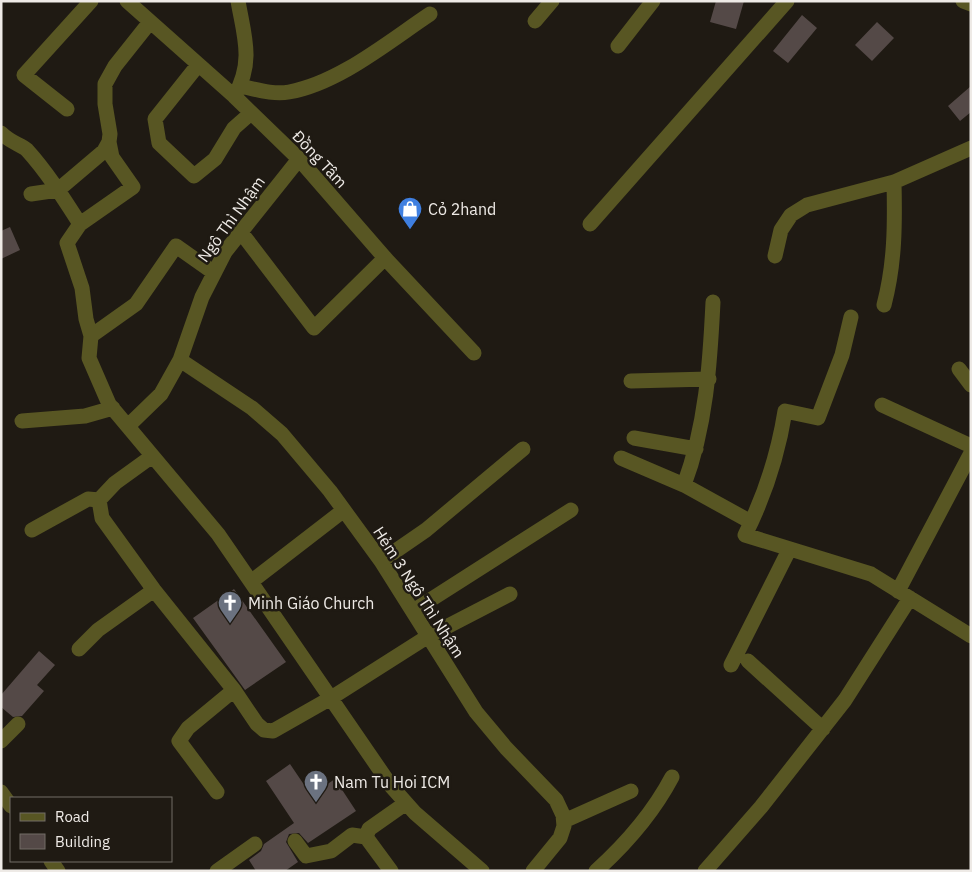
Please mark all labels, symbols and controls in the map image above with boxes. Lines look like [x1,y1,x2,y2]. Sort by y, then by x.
street label: Đồng Tâm [288,126,352,192]
street label: Ngô Thì Nhậm [193,172,269,266]
shop icon: Cỏ 2hand [397,196,423,230]
place label: Cỏ 2hand [428,199,496,219]
street label: Hẻm 3 Ngô Thì Nhậm [369,523,469,661]
church icon: Minh Giáo Church [217,590,243,624]
place label: Minh Giáo Church [248,593,374,613]
church icon: Nam Tu Hoi ICM [303,769,329,803]
place label: Nam Tu Hoi ICM [334,772,450,792]
legend [10,797,172,862]
text: Road [55,807,90,826]
text: Building [55,832,110,851]

